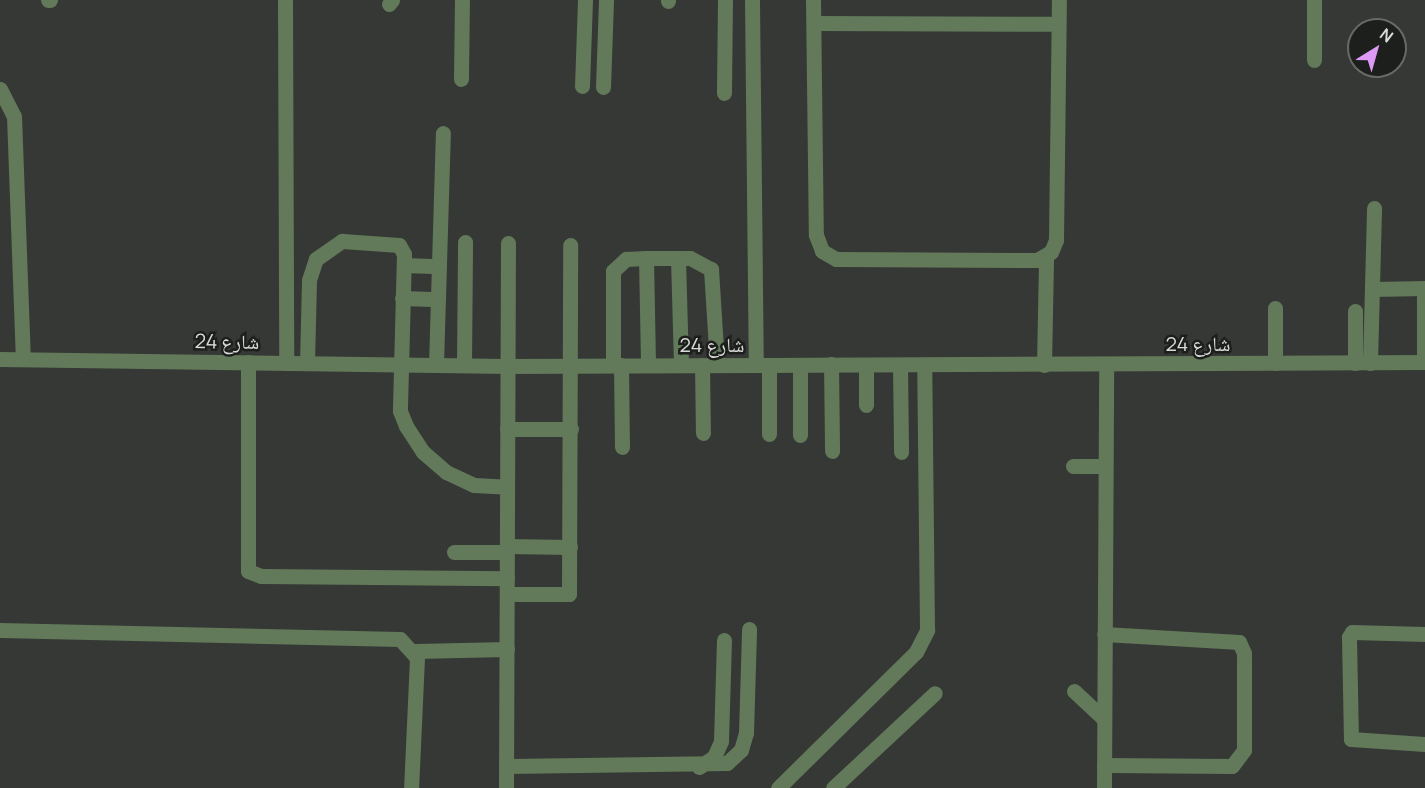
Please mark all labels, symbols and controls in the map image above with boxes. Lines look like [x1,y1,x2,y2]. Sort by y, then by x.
north arrow [1347,18,1407,78]
text: N [1375,23,1398,47]
street label: شارع 24 [194,328,260,354]
street label: شارع 24 [1166,331,1230,355]
street label: شارع 24 [680,332,744,356]

